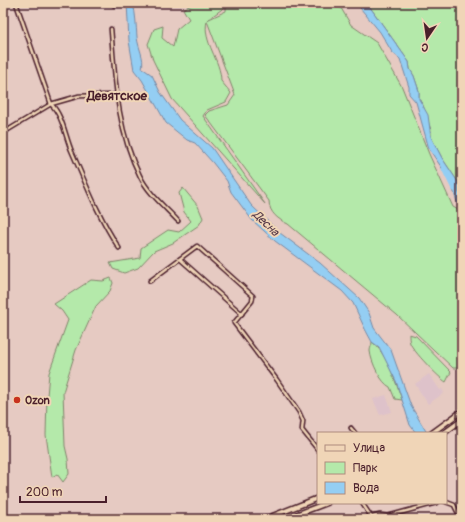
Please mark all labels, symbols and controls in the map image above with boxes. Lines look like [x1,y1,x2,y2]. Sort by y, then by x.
north arrow [407,18,447,58]
text: С [420,40,430,54]
district label: Девятское [86,88,148,104]
water label: Десна [249,207,283,240]
place label: Ozon [25,394,50,407]
marker: Ozon [12,395,22,405]
legend [317,432,447,504]
text: Улица [353,441,385,456]
text: Парк [353,461,378,476]
scale bar [20,478,106,504]
text: Вода [353,481,379,496]
text: 200 m [26,485,63,500]

